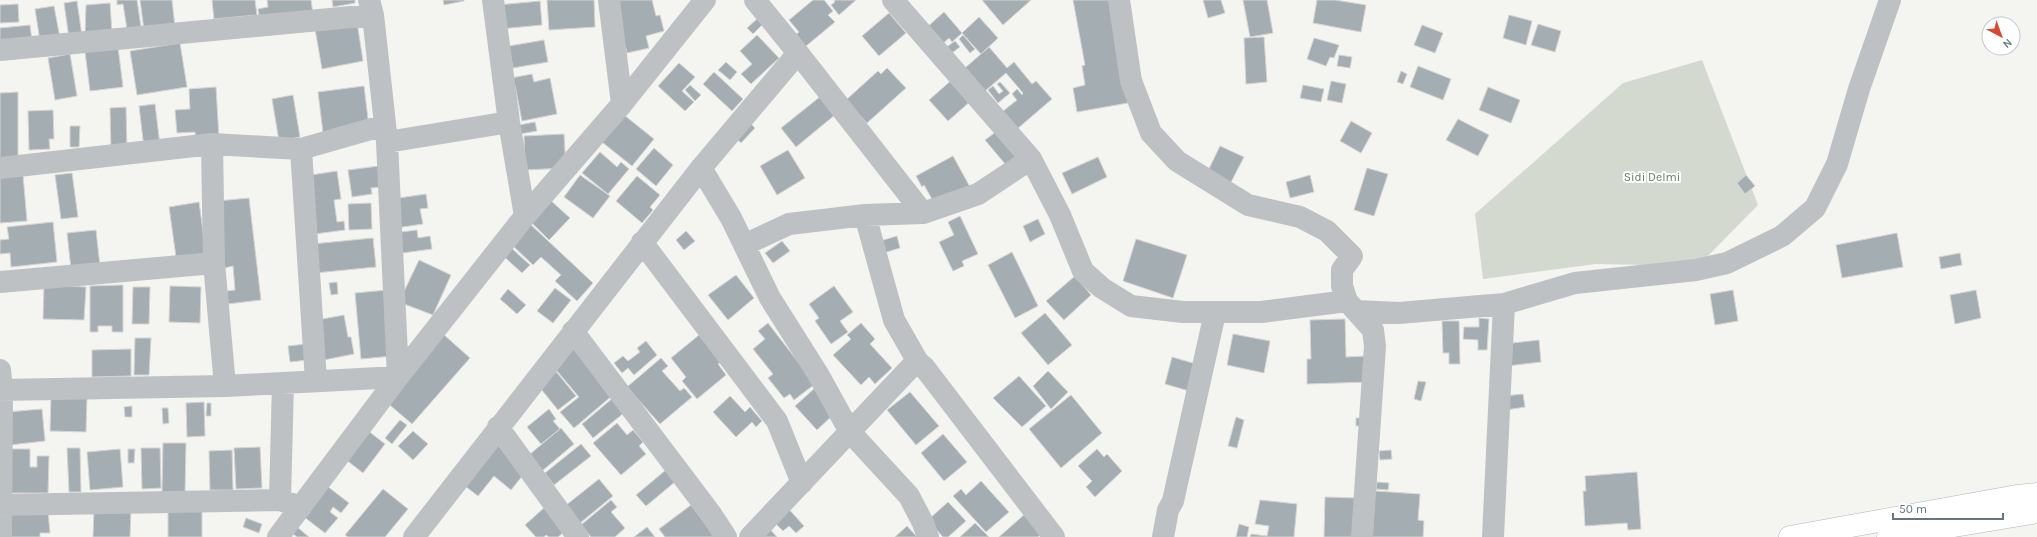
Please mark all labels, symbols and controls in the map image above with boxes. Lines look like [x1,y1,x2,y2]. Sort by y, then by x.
north arrow [1981,16,2021,56]
text: N [2000,36,2014,51]
park label: Sidi Delmi [1624,170,1680,184]
scale bar [1893,495,2003,521]
text: 50 m [1899,502,1927,516]

